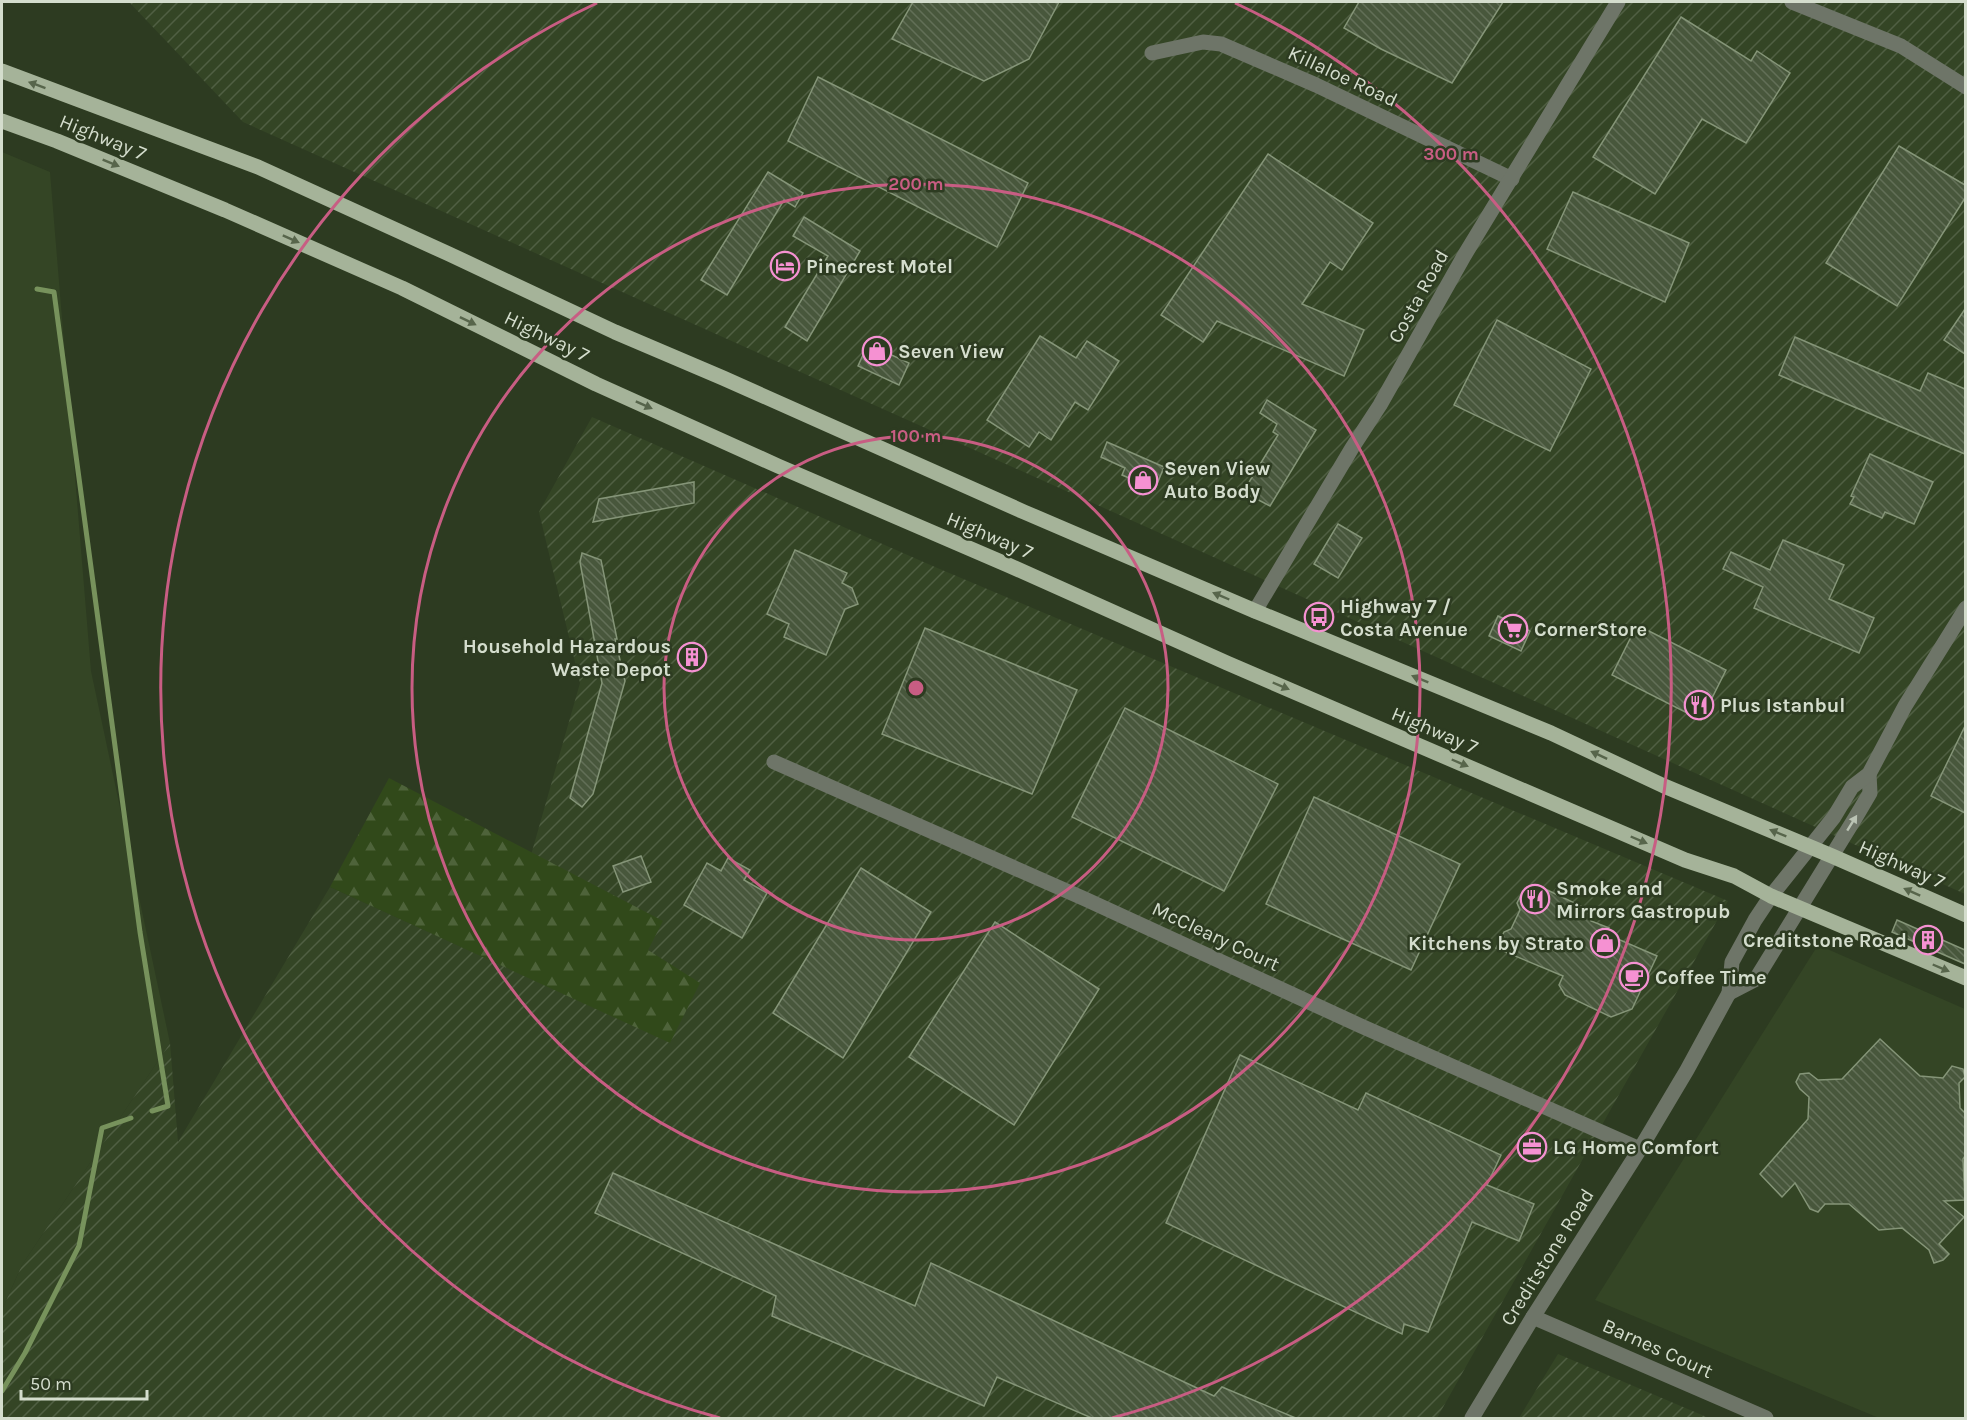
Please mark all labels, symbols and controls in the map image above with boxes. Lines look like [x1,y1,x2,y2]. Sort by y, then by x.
street label: Killaloe Road [1284,41,1401,112]
one-way arrow [28,79,46,89]
street label: Highway 7 [56,110,150,166]
text: 300 m [1423,143,1479,165]
one-way arrow [103,158,121,168]
text: 200 m [888,173,944,195]
one-way arrow [282,235,300,244]
street label: Costa Road [1383,246,1453,347]
hotel icon: Pinecrest Motel [769,250,801,282]
place label: Pinecrest Motel [806,255,953,278]
street label: Highway 7 [501,306,594,367]
one-way arrow [460,316,477,325]
shop icon: Seven View [861,335,893,367]
place label: Seven View [898,340,1004,363]
one-way arrow [635,401,652,410]
text: 100 m [891,425,941,447]
place label: Seven View Auto Body [1164,457,1270,503]
shop icon: Seven View Auto Body [1127,464,1159,496]
street label: Highway 7 [943,507,1037,564]
one-way arrow [1211,591,1229,601]
place label: Highway 7 / Costa Avenue [1340,595,1468,641]
bus stop icon: Highway 7 / Costa Avenue [1303,601,1335,633]
supermarket icon: CornerStore [1497,613,1529,645]
place label: CornerStore [1534,618,1647,641]
place label: Household Hazardous Waste Depot [463,635,671,681]
building icon: Household Hazardous Waste Depot [676,641,708,673]
one-way arrow [1411,674,1429,683]
centre of rings [906,678,926,698]
one-way arrow [1272,681,1290,691]
restaurant icon: Plus Istanbul [1683,689,1715,721]
place label: Plus Istanbul [1720,694,1845,717]
street label: Highway 7 [1388,702,1482,759]
one-way arrow [1591,751,1608,760]
one-way arrow [1451,758,1469,768]
one-way arrow [1847,815,1858,831]
one-way arrow [1769,828,1787,838]
street label: Highway 7 [1855,835,1949,894]
one-way arrow [1630,836,1648,845]
place label: Smoke and Mirrors Gastropub [1556,877,1730,923]
restaurant icon: Smoke and Mirrors Gastropub [1519,883,1551,915]
one-way arrow [1902,887,1920,897]
street label: McCleary Court [1149,897,1283,976]
building icon: Creditstone Road [1912,924,1944,956]
shop icon: Kitchens by Strato [1589,927,1621,959]
place label: Creditstone Road [1743,929,1907,952]
place label: Kitchens by Strato [1408,932,1584,955]
cafe icon: Coffee Time [1618,961,1650,993]
one-way arrow [1932,964,1950,973]
place label: Coffee Time [1655,966,1767,989]
office icon: LG Home Comfort [1516,1131,1548,1163]
place label: LG Home Comfort [1553,1136,1719,1159]
street label: Creditstone Road [1496,1185,1599,1330]
street label: Barnes Court [1599,1314,1717,1383]
scale bar [21,1363,147,1401]
text: 50 m [30,1373,72,1395]

